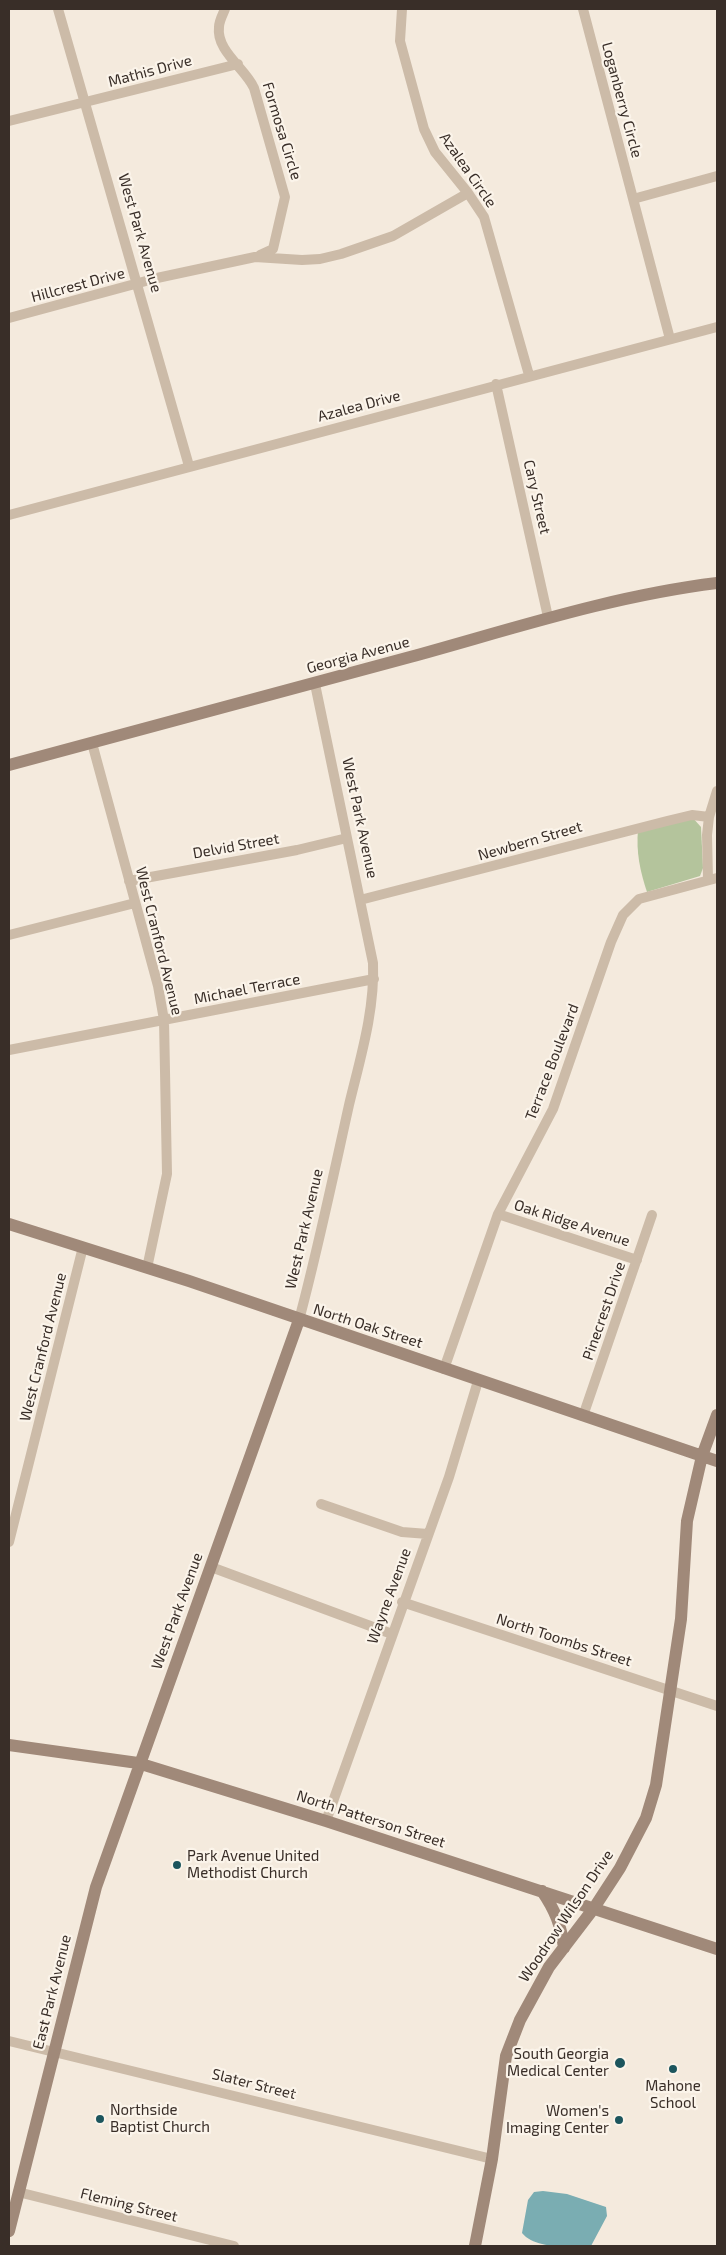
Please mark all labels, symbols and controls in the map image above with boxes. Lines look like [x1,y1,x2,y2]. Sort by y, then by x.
street label: Loganberry Circle [598,40,646,160]
street label: Mathis Drive [106,51,194,91]
street label: Formosa Circle [259,80,305,182]
street label: Azalea Circle [436,129,500,211]
street label: West Park Avenue [114,171,166,295]
street label: Hillcrest Drive [29,264,127,306]
street label: Azalea Drive [316,386,402,426]
street label: Cary Street [520,458,554,536]
street label: Georgia Avenue [305,633,411,677]
street label: West Park Avenue [338,756,382,880]
street label: Newbern Street [476,818,584,864]
street label: Delvid Street [191,830,281,862]
street label: West Cranford Avenue [132,865,186,1017]
street label: Michael Terrace [192,970,302,1008]
street label: Terrace Boulevard [521,1001,583,1123]
street label: West Park Avenue [281,1167,327,1291]
street label: Oak Ridge Avenue [512,1196,632,1250]
street label: Pinecrest Drive [579,1259,629,1363]
street label: West Cranford Avenue [16,1271,70,1423]
street label: North Oak Street [311,1300,425,1352]
street label: Wayne Avenue [363,1546,415,1646]
street label: West Park Avenue [148,1550,206,1672]
street label: North Toombs Street [494,1610,634,1670]
street label: North Patterson Street [294,1786,448,1852]
street label: Woodrow Wilson Drive [515,1846,617,1986]
place label: Park Avenue United Methodist Church [187,1847,319,1882]
marker: Park Avenue United Methodist Church [171,1859,183,1871]
street label: East Park Avenue [29,1933,75,2051]
place label: South Georgia Medical Center [507,2045,609,2080]
marker: South Georgia Medical Center [613,2056,627,2070]
marker: Mahone School [667,2063,679,2075]
street label: Slater Street [210,2065,298,2103]
place label: Mahone School [645,2077,701,2112]
place label: Northside Baptist Church [110,2101,210,2136]
place label: Women's Imaging Center [506,2102,609,2137]
marker: Northside Baptist Church [94,2113,106,2125]
marker: Women's Imaging Center [613,2114,625,2126]
street label: Fleming Street [79,2184,179,2226]

